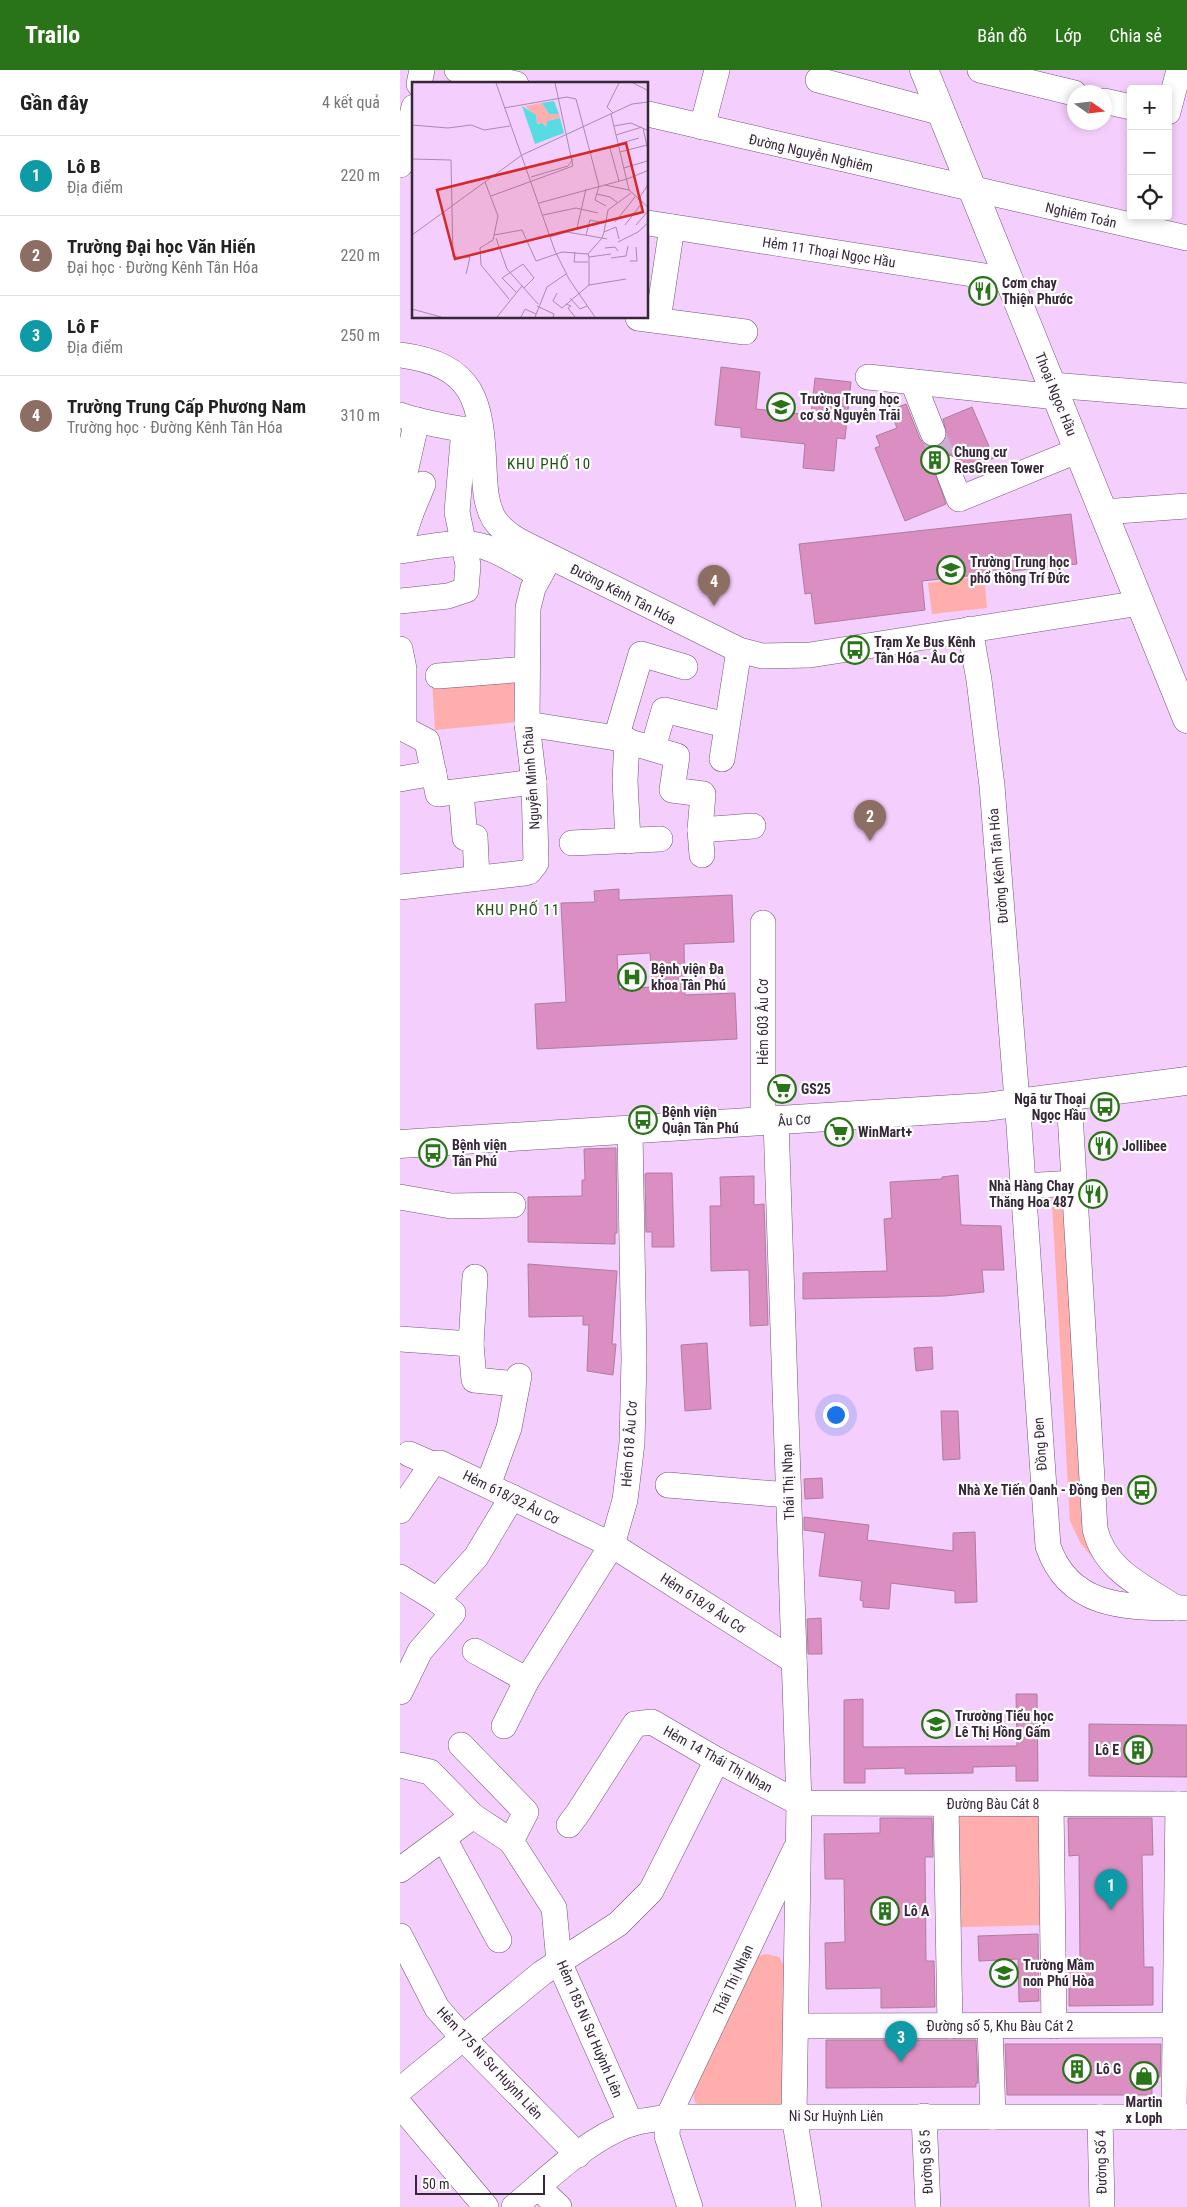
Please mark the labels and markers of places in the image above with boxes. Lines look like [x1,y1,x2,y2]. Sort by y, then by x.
place label: Cơm chay Thiện Phước [1002,275,1073,307]
restaurant icon: Cơm chay Thiện Phước [968,276,998,306]
place label: Trường Trung học cơ sở Nguyễn Trãi [800,391,900,423]
school or university icon: Trường Trung học cơ sở Nguyễn Trãi [766,392,796,422]
place label: Chung cư ResGreen Tower [954,444,1044,476]
building icon: Chung cư ResGreen Tower [920,445,950,475]
place label: Trường Trung học phổ thông Trí Đức [970,554,1070,586]
school or university icon: Trường Trung học phổ thông Trí Đức [936,555,966,585]
pin: 4 [698,565,730,606]
place label: Trạm Xe Bus Kênh Tân Hóa - Âu Cơ [874,634,976,666]
bus stop icon: Trạm Xe Bus Kênh Tân Hóa - Âu Cơ [840,635,870,665]
pin: 2 [854,800,886,841]
place label: Bệnh viện Đa khoa Tân Phú [651,961,726,993]
hospital icon: Bệnh viện Đa khoa Tân Phú [617,962,647,992]
supermarket icon: GS25 [767,1074,797,1104]
place label: GS25 [801,1081,831,1097]
place label: Ngã tư Thoại Ngọc Hầu [1014,1091,1086,1123]
bus stop icon: Ngã tư Thoại Ngọc Hầu [1090,1092,1120,1122]
place label: Bệnh viện Quận Tân Phú [662,1104,739,1136]
bus stop icon: Bệnh viện Quận Tân Phú [628,1105,658,1135]
supermarket icon: WinMart+ [824,1117,854,1147]
place label: WinMart+ [858,1124,912,1140]
restaurant icon: Jollibee [1088,1131,1118,1161]
place label: Bệnh viện Tân Phú [452,1137,507,1169]
bus stop icon: Bệnh viện Tân Phú [418,1138,448,1168]
place label: Jollibee [1122,1138,1167,1154]
place label: Nhà Hàng Chay Thăng Hoa 487 [989,1178,1075,1210]
restaurant icon: Nhà Hàng Chay Thăng Hoa 487 [1078,1179,1108,1209]
bus stop icon: Nhà Xe Tiến Oanh - Đồng Đen [1127,1475,1157,1505]
place label: Nhà Xe Tiến Oanh - Đồng Đen [958,1482,1123,1498]
place label: Trươờng Tiểu học Lê Thị Hồng Gấm [955,1708,1054,1740]
school or university icon: Trươờng Tiểu học Lê Thị Hồng Gấm [921,1709,951,1739]
building icon: Lô E [1123,1735,1153,1765]
place label: Lô E [1095,1742,1119,1758]
pin: 1 [1095,1869,1127,1910]
building icon: Lô A [870,1896,900,1926]
place label: Lô A [904,1903,930,1919]
place label: Trường Mầm non Phú Hòa [1023,1957,1094,1989]
school or university icon: Trường Mầm non Phú Hòa [989,1958,1019,1988]
pin: 3 [885,2021,917,2062]
building icon: Lô G [1062,2054,1092,2084]
place label: Lô G [1096,2061,1121,2077]
shop icon: Martin x Loph [1129,2061,1159,2091]
place label: Martin x Loph [1125,2094,1163,2126]

